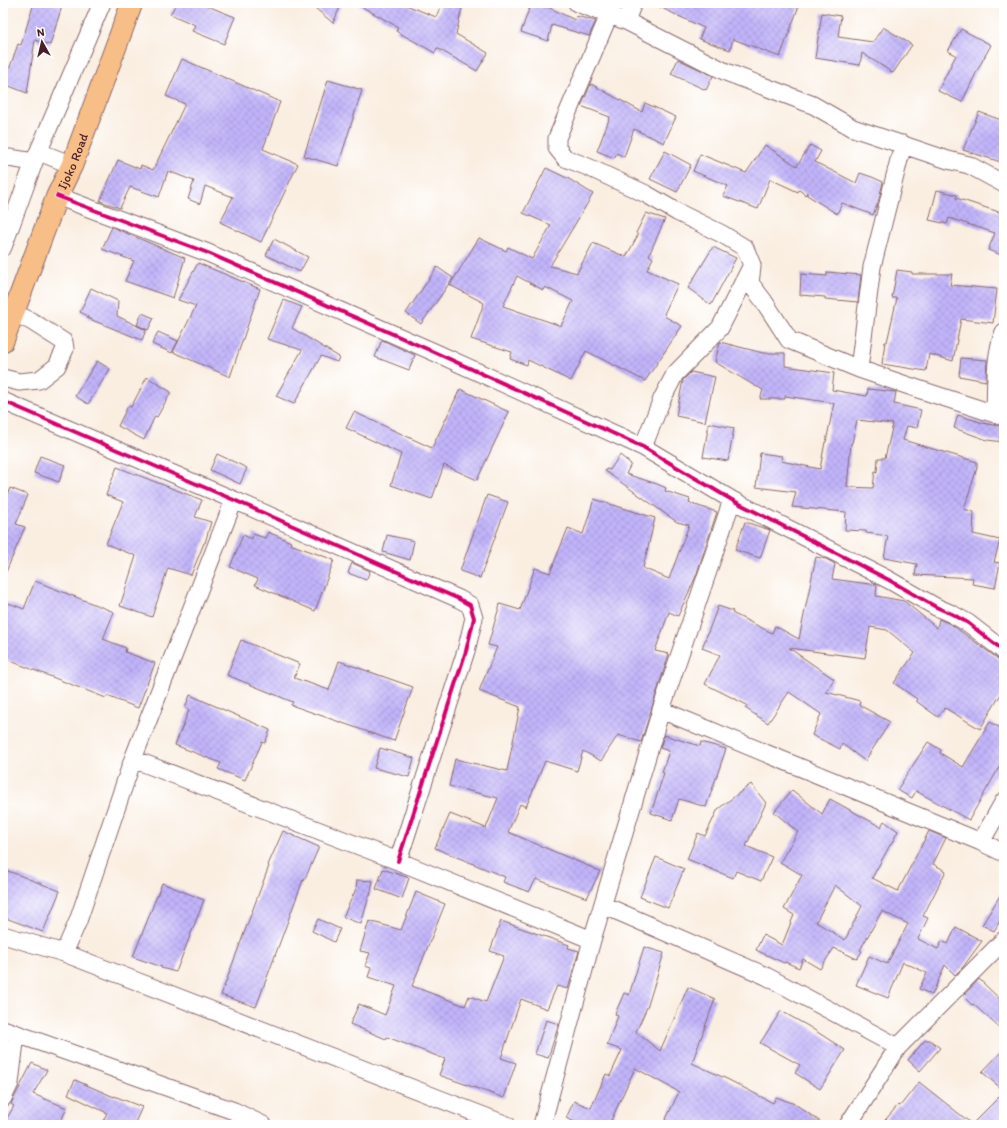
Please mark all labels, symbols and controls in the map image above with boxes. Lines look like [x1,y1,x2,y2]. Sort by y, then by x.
north arrow [22,22,62,62]
text: N [36,26,45,40]
street label: Ijoko Road [54,131,91,192]

